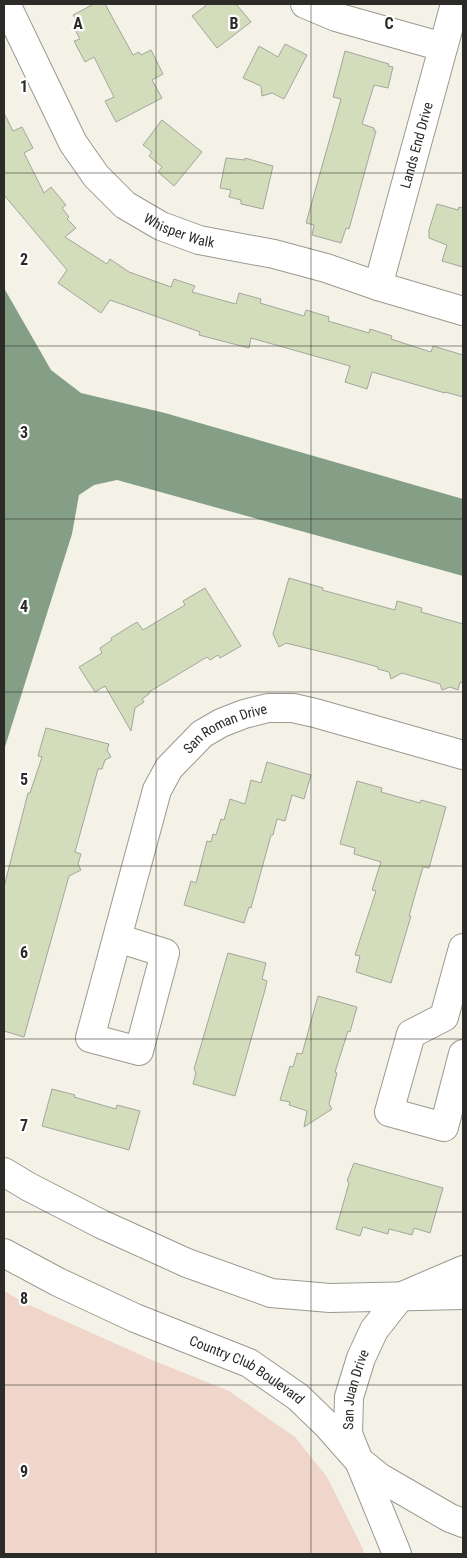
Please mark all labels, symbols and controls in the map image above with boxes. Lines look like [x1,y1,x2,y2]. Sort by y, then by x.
text: A [73,14,83,33]
text: B [230,14,239,33]
text: C [384,14,394,33]
text: 1 [20,77,28,96]
street label: Lands End Drive [397,100,436,190]
street label: Whisper Walk [141,210,217,251]
text: 2 [20,250,28,269]
text: 3 [20,423,28,442]
text: 4 [20,597,28,616]
street label: San Roman Drive [180,700,269,756]
text: 5 [20,770,28,789]
text: 6 [20,943,28,962]
text: 7 [20,1116,28,1135]
text: 8 [20,1289,28,1308]
street label: Country Club Boulevard [187,1332,308,1407]
street label: San Juan Drive [340,1346,372,1430]
text: 9 [20,1462,28,1481]

